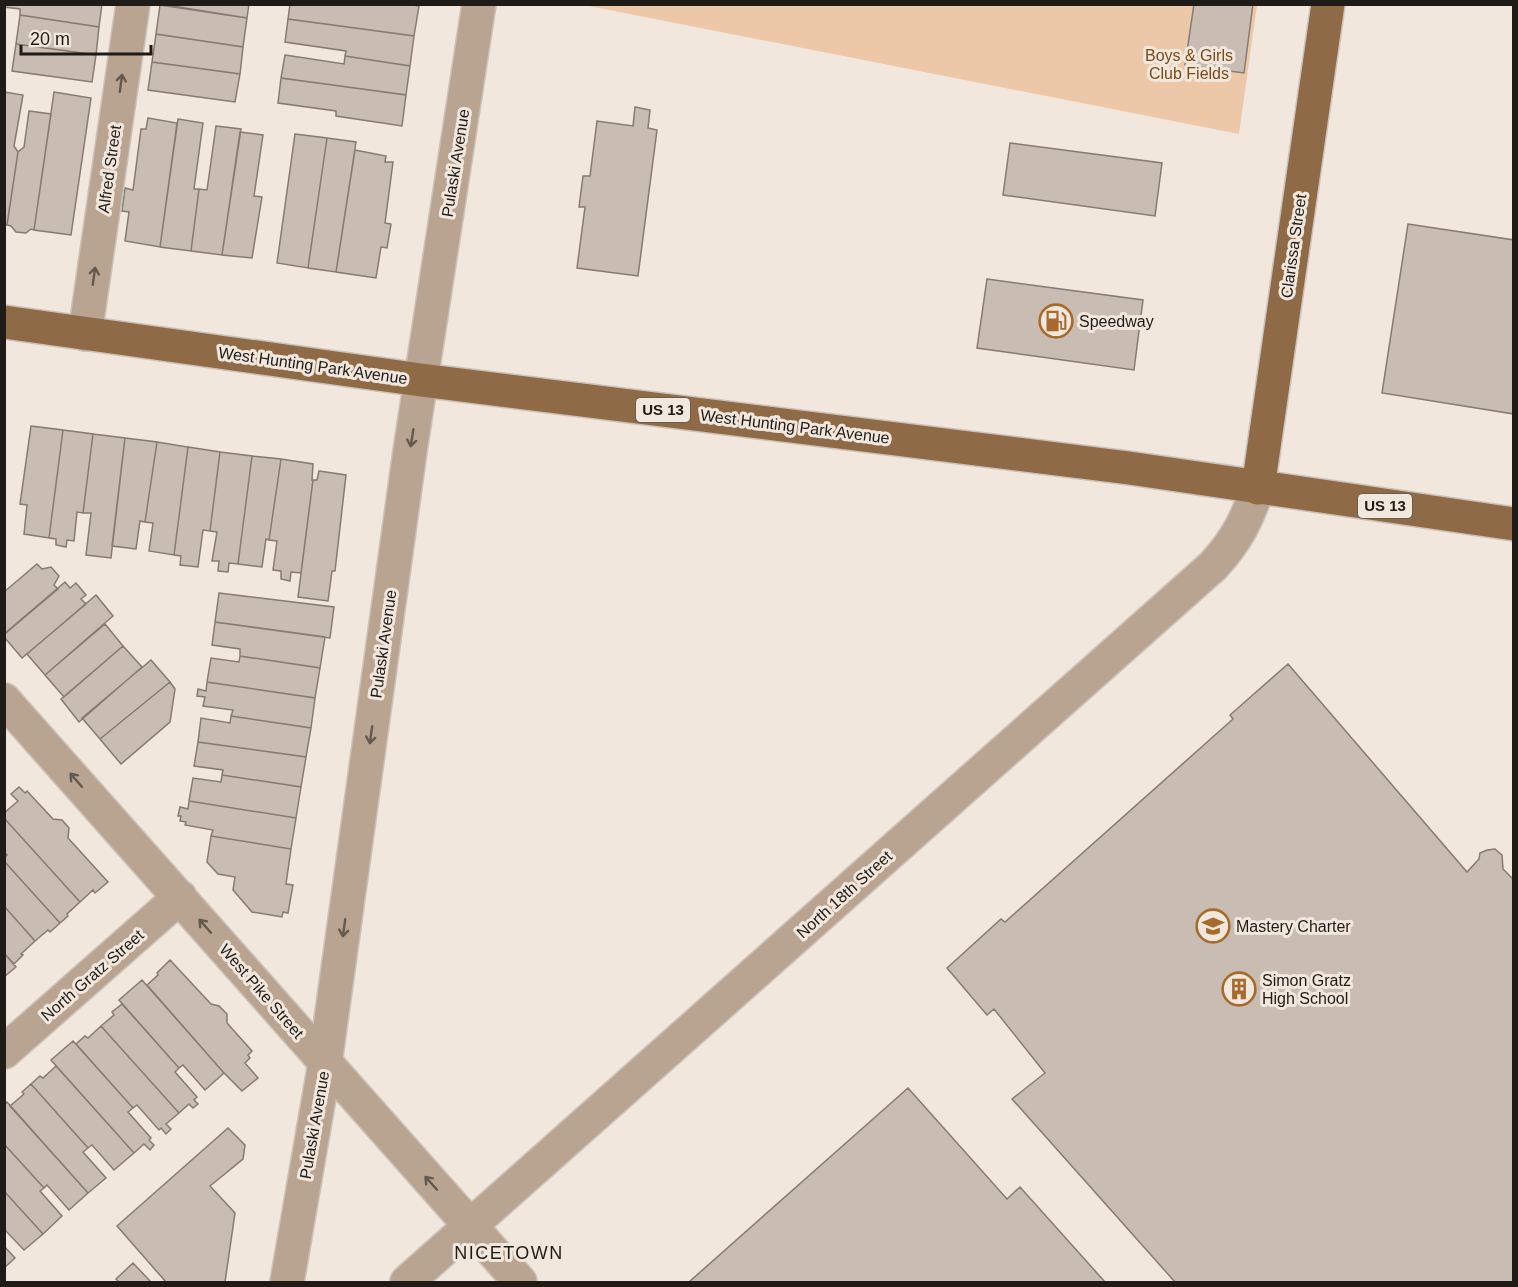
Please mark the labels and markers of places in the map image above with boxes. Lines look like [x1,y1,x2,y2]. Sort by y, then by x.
fuel station icon: Speedway [1038,303,1074,339]
place label: Speedway [1079,313,1154,330]
school or university icon: Mastery Charter [1195,908,1231,944]
place label: Mastery Charter [1236,918,1351,935]
building icon: Simon Gratz High School [1221,971,1257,1007]
place label: Simon Gratz High School [1262,972,1351,1007]

